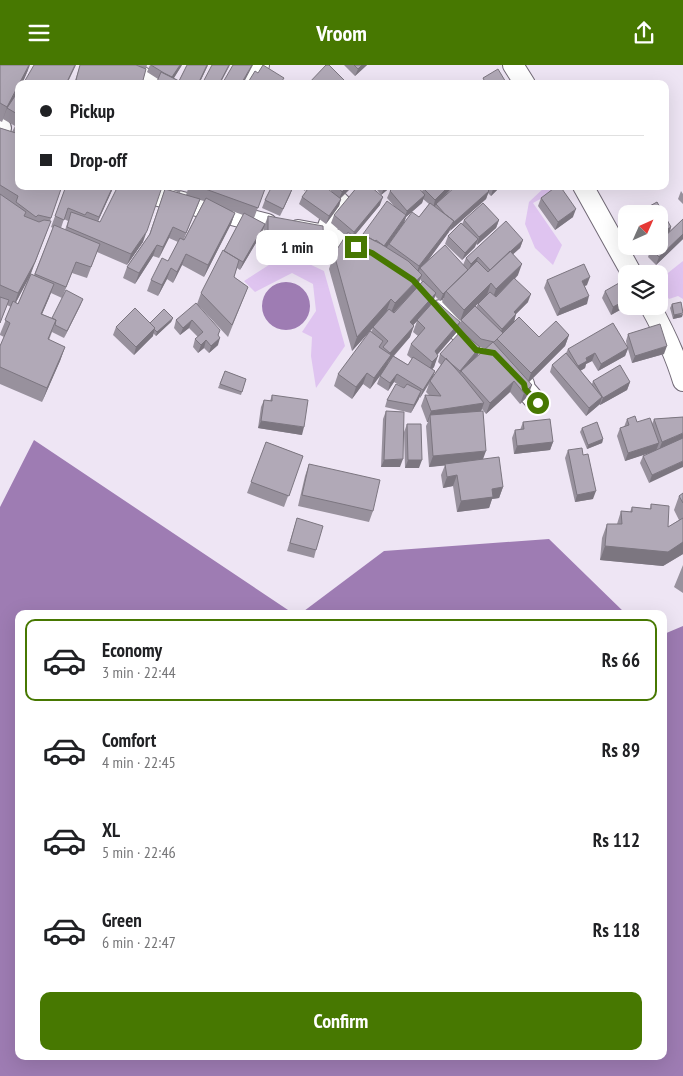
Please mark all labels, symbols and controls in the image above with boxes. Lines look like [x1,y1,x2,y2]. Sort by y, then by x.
icon: menu [25,19,53,47]
text: Vroom [316,19,367,47]
icon: share [630,19,658,47]
text: Pickup [70,99,115,123]
text: Drop-off [70,148,127,172]
north arrow [618,205,668,255]
map controls [618,205,668,315]
callout: 1 min [256,229,338,265]
route end [345,236,367,258]
text: 1 min [281,237,313,257]
button: layers [618,265,668,315]
route start [527,392,549,414]
icon: car [42,638,87,683]
text: Economy [102,638,162,662]
text: Rs 66 [602,648,640,672]
text: 3 min · 22:44 [102,662,176,682]
icon: car [42,728,87,773]
text: Comfort [102,728,156,752]
text: Rs 89 [602,738,640,762]
text: 4 min · 22:45 [102,752,176,772]
icon: car [42,818,87,863]
text: XL [102,818,120,842]
text: Rs 112 [593,828,640,852]
text: 5 min · 22:46 [102,842,176,862]
icon: car [42,908,87,953]
text: Green [102,908,142,932]
text: Rs 118 [593,918,640,942]
text: 6 min · 22:47 [102,932,176,952]
button: Confirm [40,992,642,1050]

